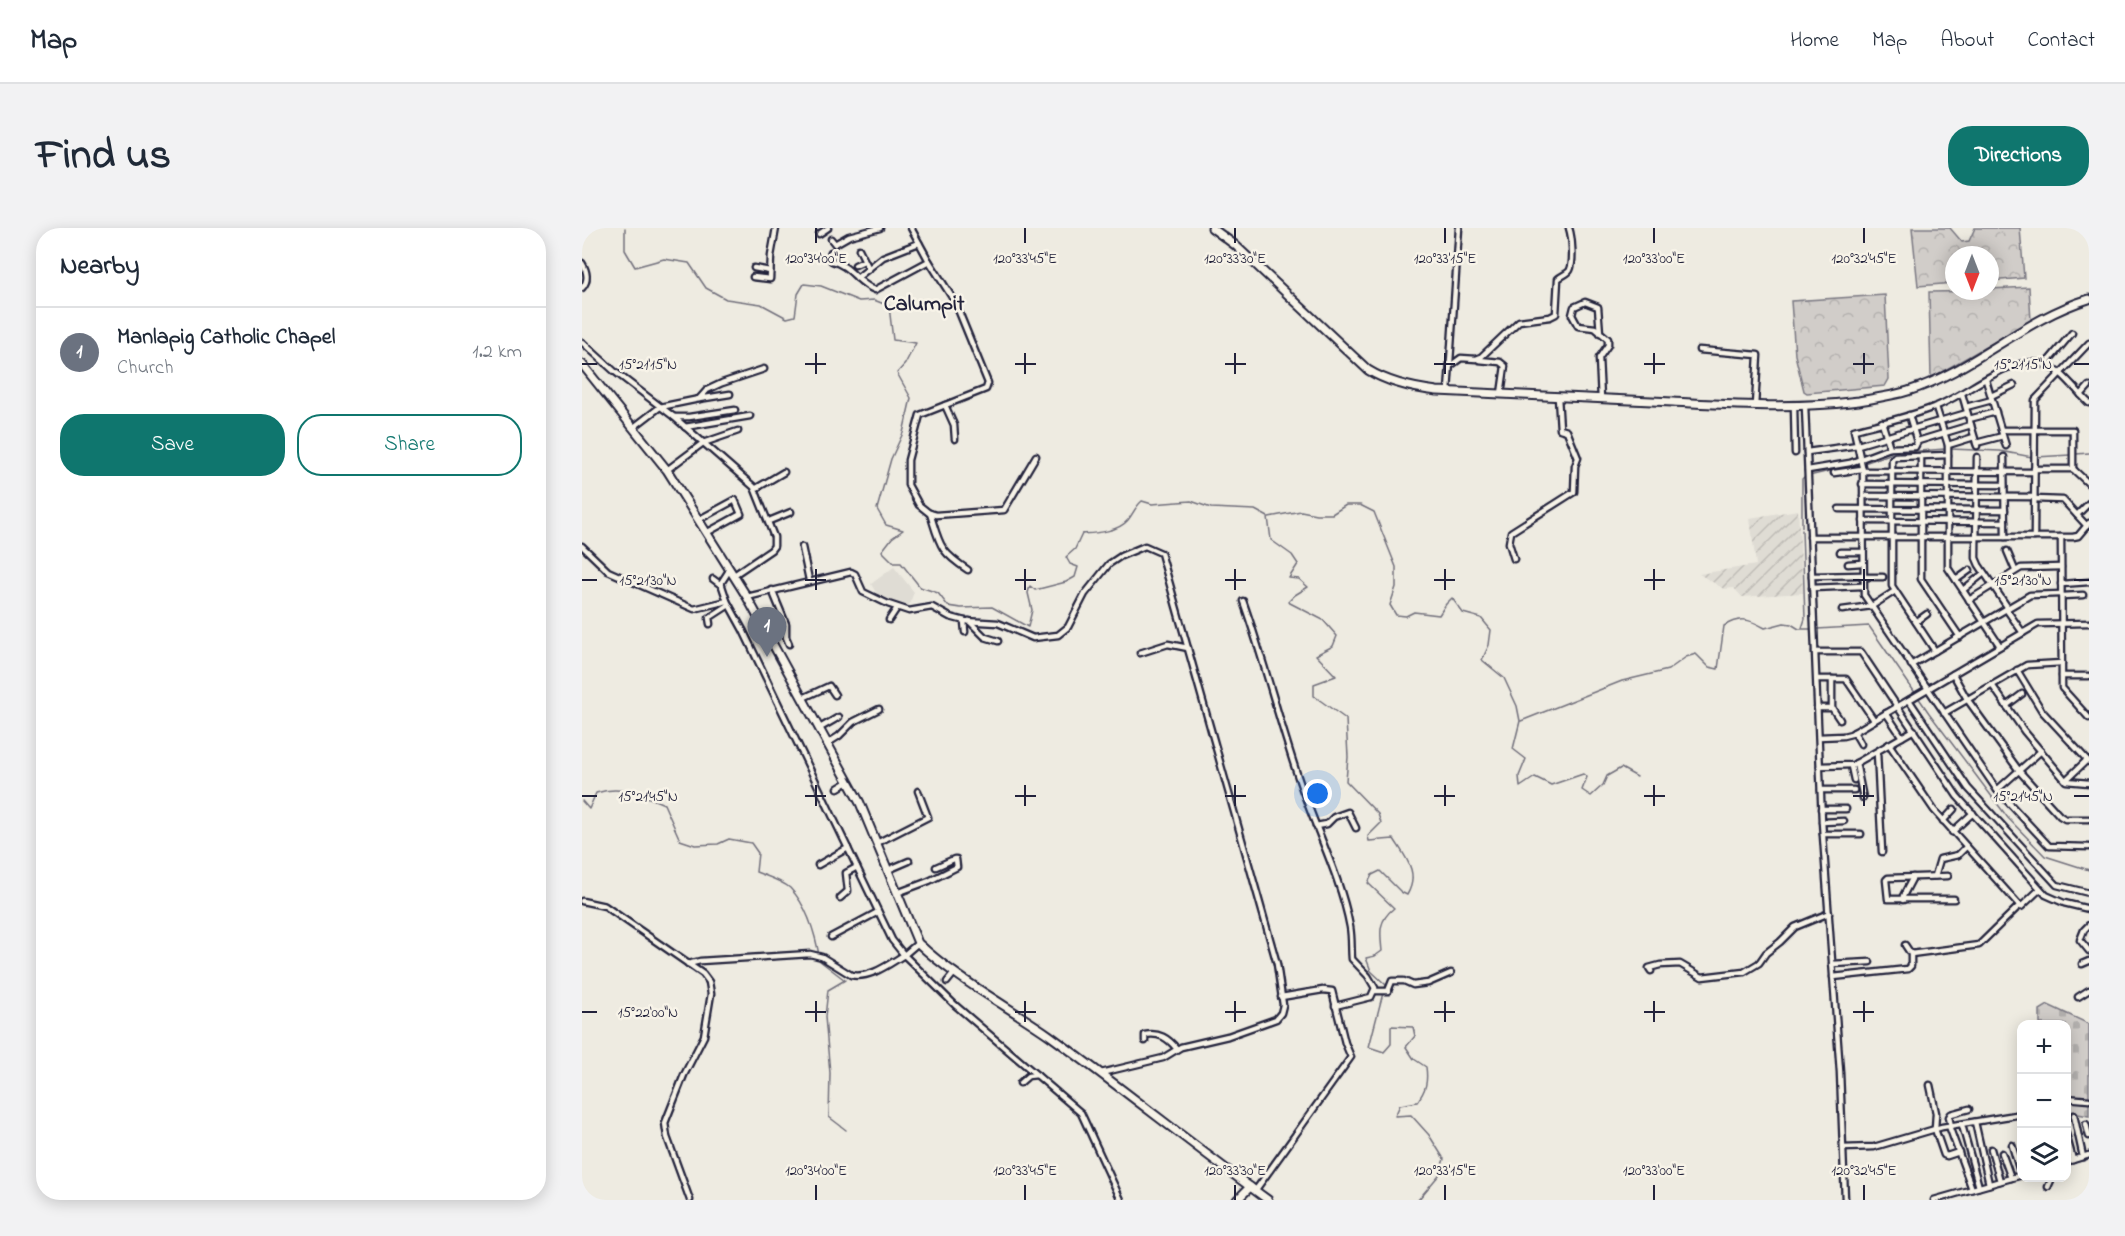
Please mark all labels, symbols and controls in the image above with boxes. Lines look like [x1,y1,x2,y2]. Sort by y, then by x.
text: Map [30,21,77,62]
text: Home [1790,26,1839,56]
text: Map [1872,26,1907,56]
text: About [1940,26,1994,56]
text: Contact [2027,26,2095,56]
text: Find us [36,126,171,187]
button: Directions [1948,126,2089,186]
north arrow [1945,246,1999,300]
text: Nearby [60,248,139,286]
text: 120°34'00"E [785,248,847,270]
text: 120°33'45"E [993,248,1057,270]
text: 120°33'30"E [1204,248,1266,270]
text: 120°33'15"E [1414,248,1476,270]
text: 120°33'00"E [1623,248,1685,270]
text: 120°32'45"E [1831,248,1897,270]
district label: Calumpit [884,289,965,321]
text: Manlapig Catholic Chapel [117,322,335,354]
text: 1 [76,338,83,367]
text: 1.2 km [472,338,522,367]
text: Church [117,354,173,383]
text: 15°21'15"N [619,354,677,376]
text: 15°21'15"N [1994,354,2052,376]
button: Save [60,414,285,476]
button: Share [297,414,522,476]
text: 15°21'30"N [619,570,677,592]
text: 15°21'30"N [1994,570,2052,592]
pin: 1 [748,608,786,657]
your location [1303,779,1332,808]
text: 15°21'45"N [618,786,678,808]
text: 15°21'45"N [1993,786,2053,808]
text: 15°22'00"N [618,1002,678,1024]
map controls [2017,1020,2071,1182]
button: + [2017,1020,2071,1074]
button: − [2017,1074,2071,1128]
button: layers [2017,1128,2071,1182]
text: 120°34'00"E [785,1160,847,1182]
text: 120°33'45"E [993,1160,1057,1182]
text: 120°33'30"E [1204,1160,1266,1182]
text: 120°33'15"E [1414,1160,1476,1182]
text: 120°33'00"E [1623,1160,1685,1182]
text: 120°32'45"E [1831,1160,1897,1182]

